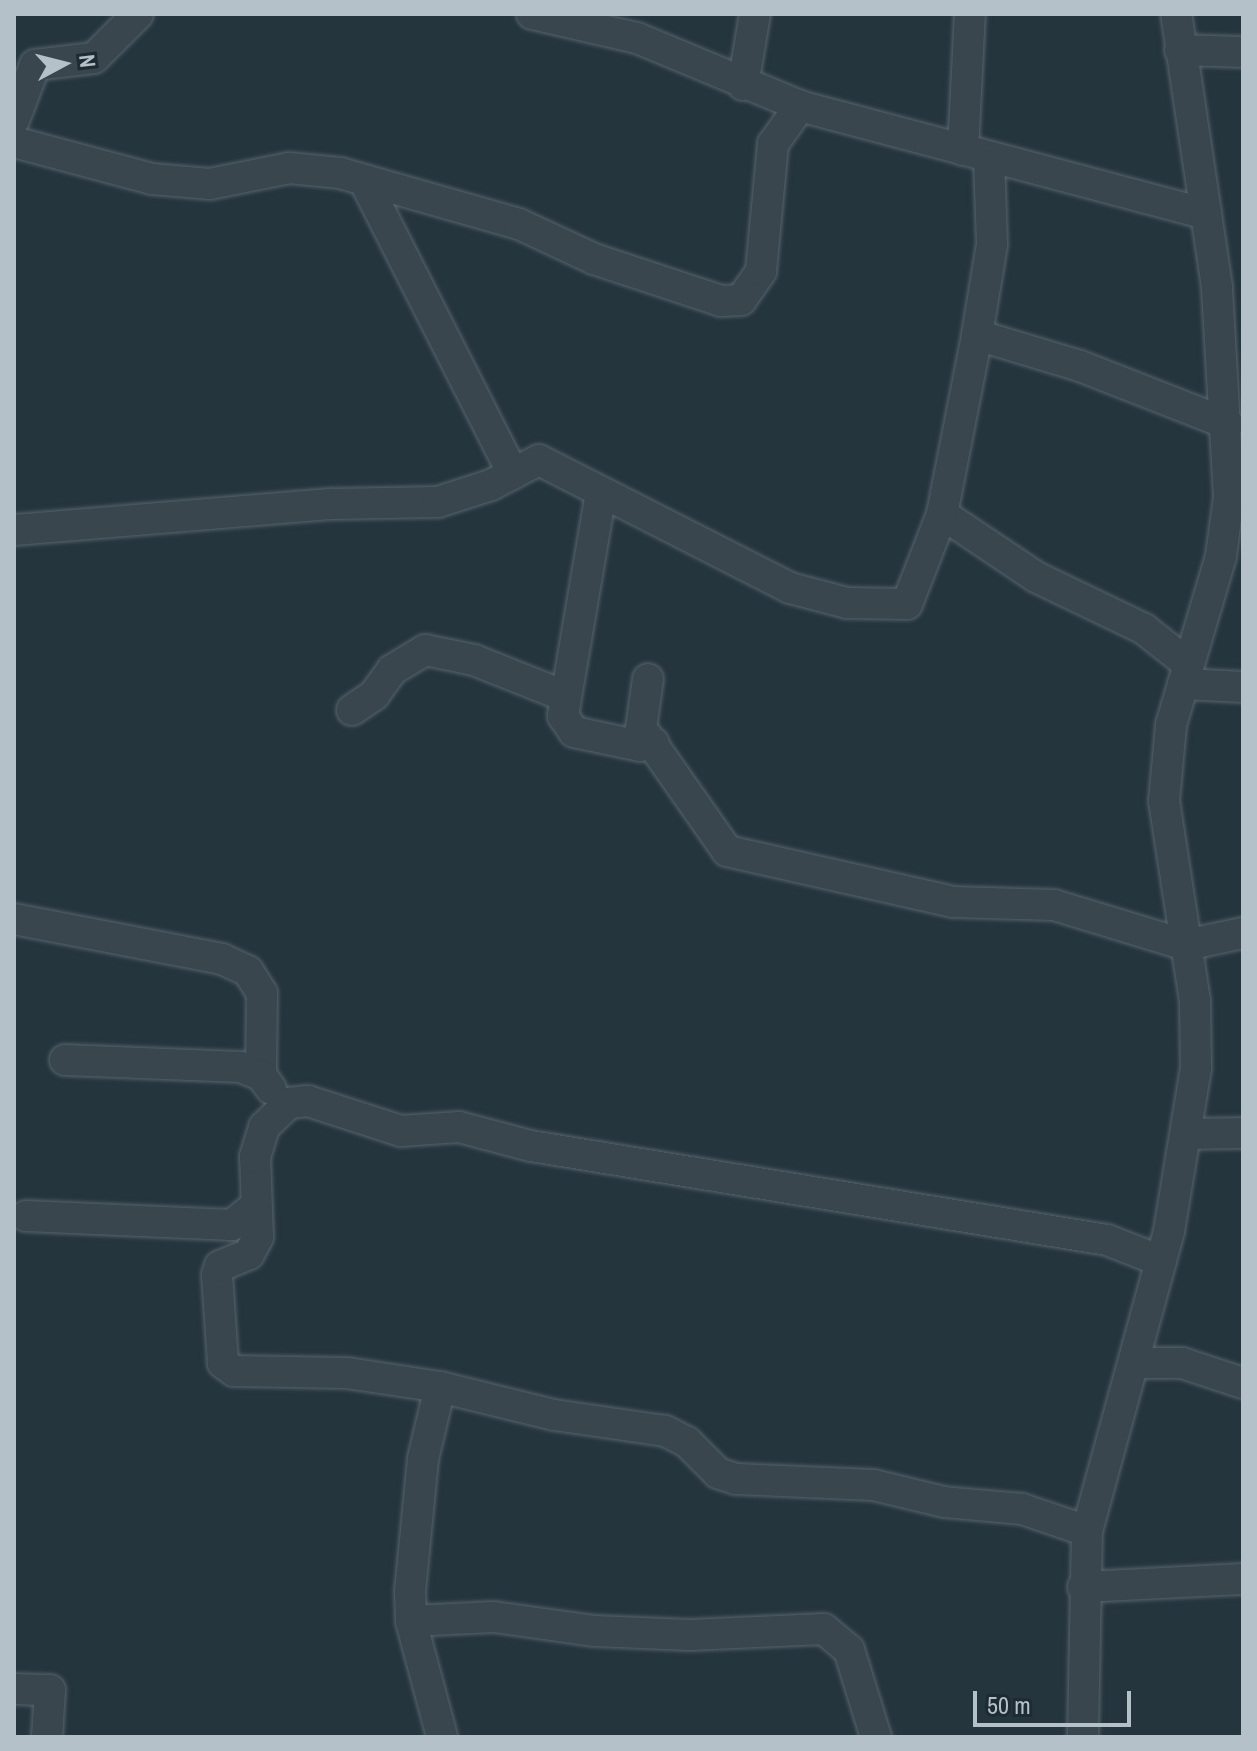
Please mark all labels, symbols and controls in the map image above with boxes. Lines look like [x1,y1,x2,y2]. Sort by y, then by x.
north arrow [24,24,104,104]
text: N [72,53,104,69]
scale bar [977,1675,1135,1725]
text: 50 m [987,1689,1031,1721]

